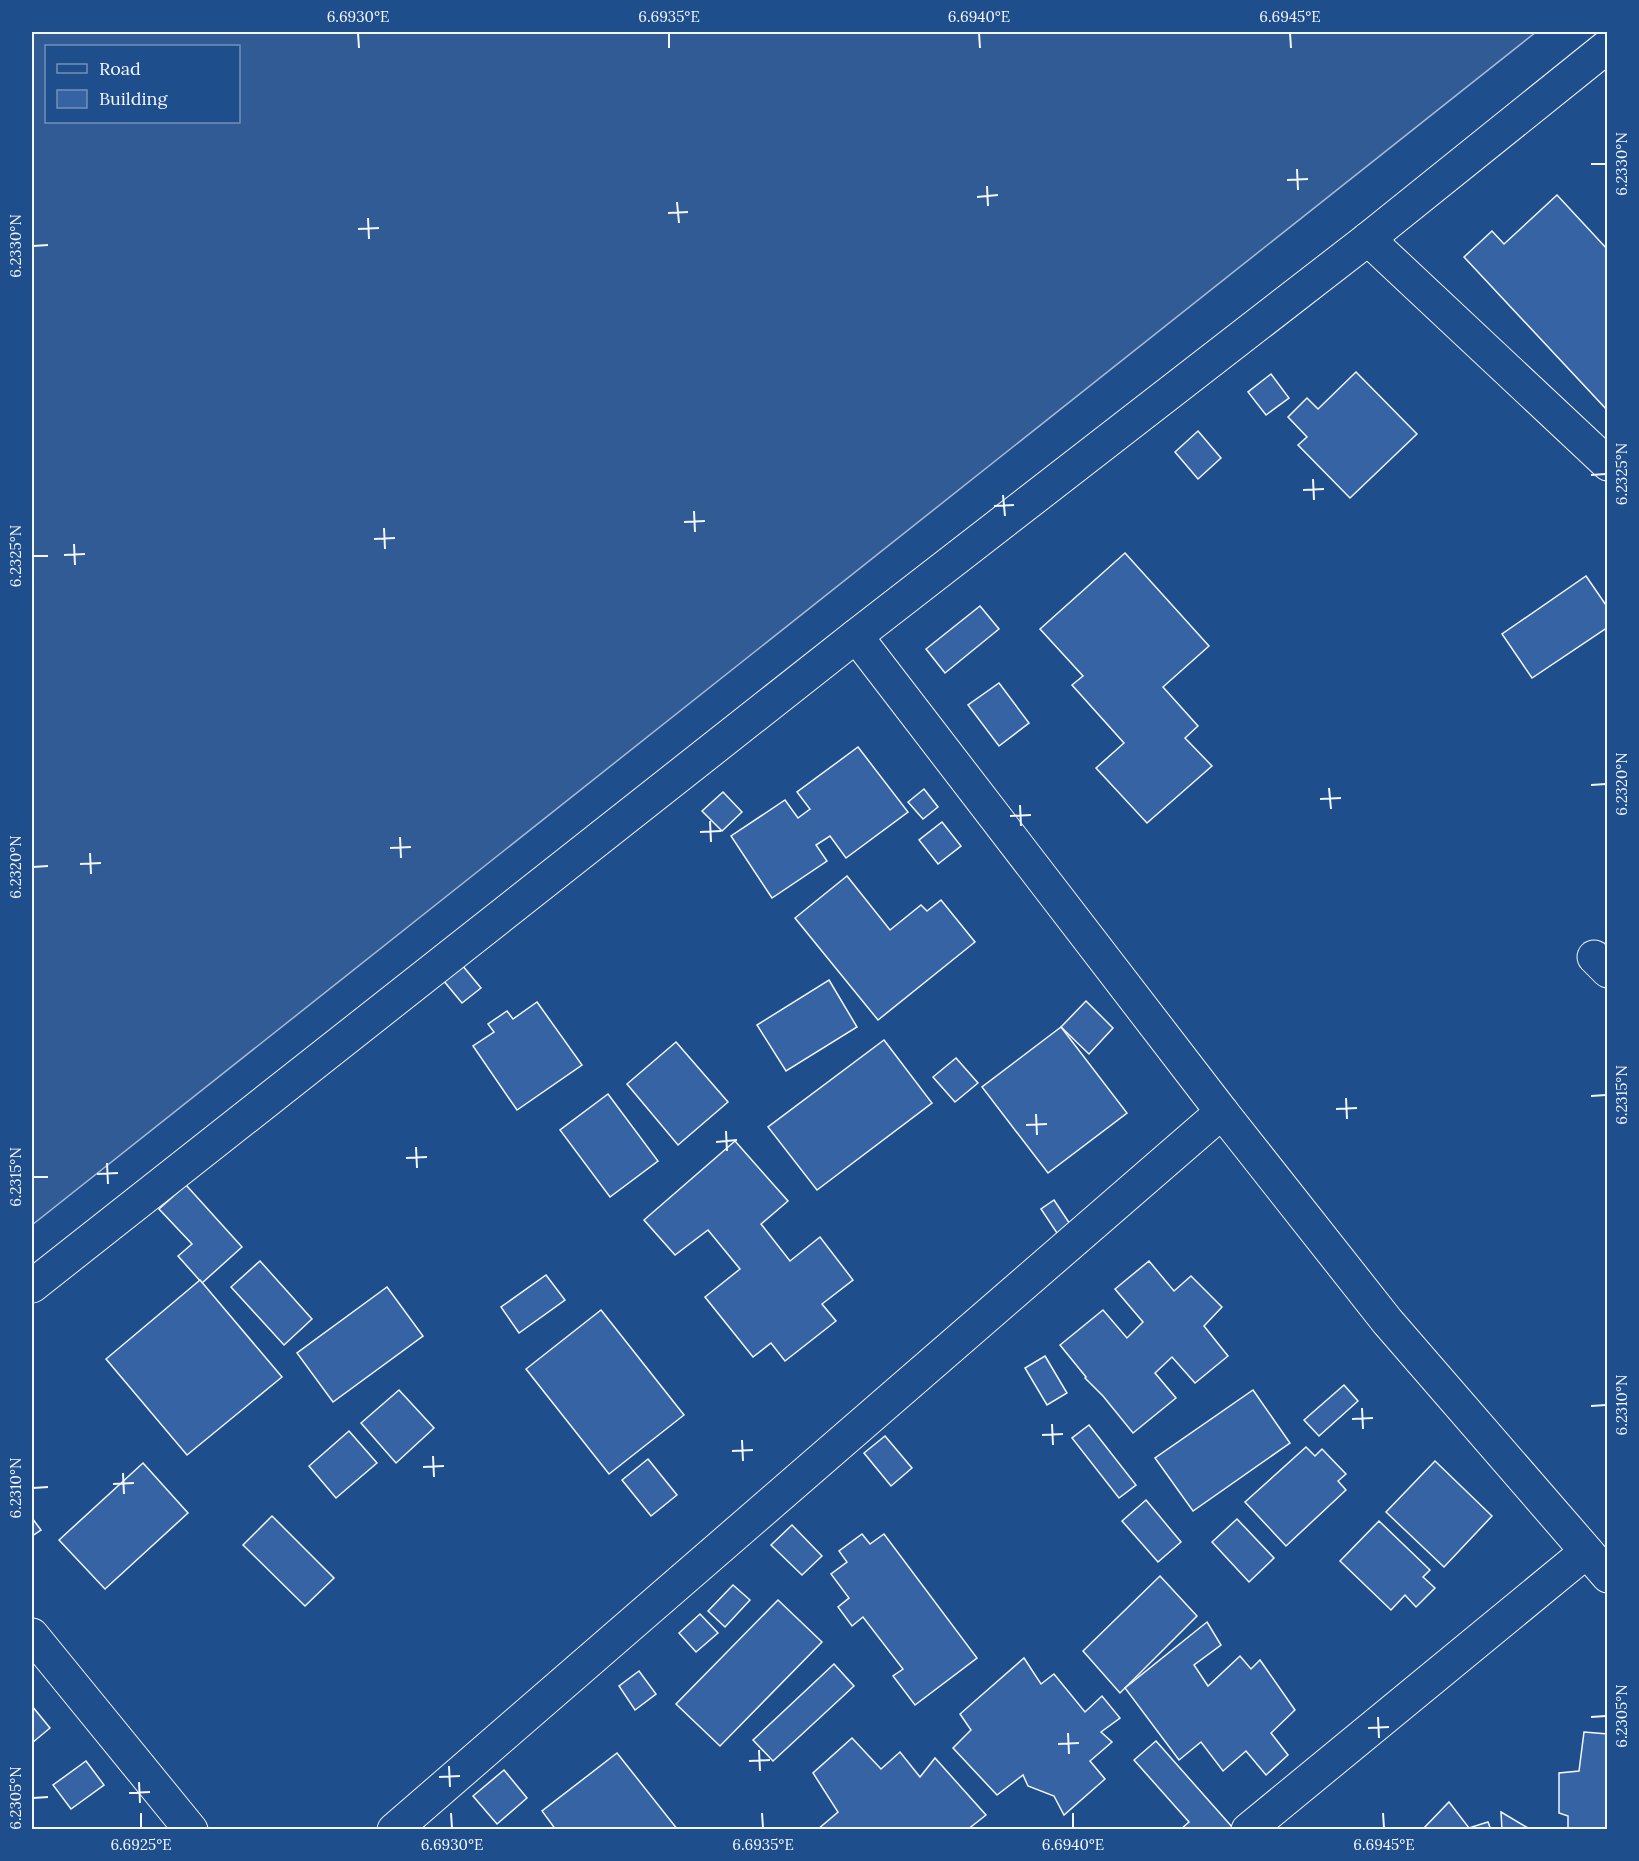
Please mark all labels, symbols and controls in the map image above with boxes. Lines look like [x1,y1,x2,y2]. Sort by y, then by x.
text: 6.6930°E [327,7,389,26]
text: 6.6935°E [638,7,700,26]
text: 6.6940°E [948,7,1010,26]
text: 6.6945°E [1259,7,1321,26]
legend [45,45,240,123]
text: Road [99,57,141,80]
text: Building [99,87,169,110]
text: 6.2330°N [1612,132,1631,196]
text: 6.2330°N [6,214,25,278]
text: 6.2325°N [1612,443,1631,505]
text: 6.2325°N [6,525,25,587]
text: 6.2320°N [1612,752,1631,816]
text: 6.2320°N [6,835,25,899]
text: 6.2315°N [1612,1065,1631,1125]
text: 6.2315°N [6,1147,25,1207]
text: 6.2310°N [1612,1375,1631,1435]
text: 6.2310°N [6,1458,25,1518]
text: 6.2305°N [1612,1684,1631,1748]
text: 6.2305°N [6,1766,25,1830]
text: 6.6925°E [110,1835,172,1854]
text: 6.6930°E [421,1835,483,1854]
text: 6.6935°E [732,1835,794,1854]
text: 6.6940°E [1042,1835,1104,1854]
text: 6.6945°E [1353,1835,1415,1854]

